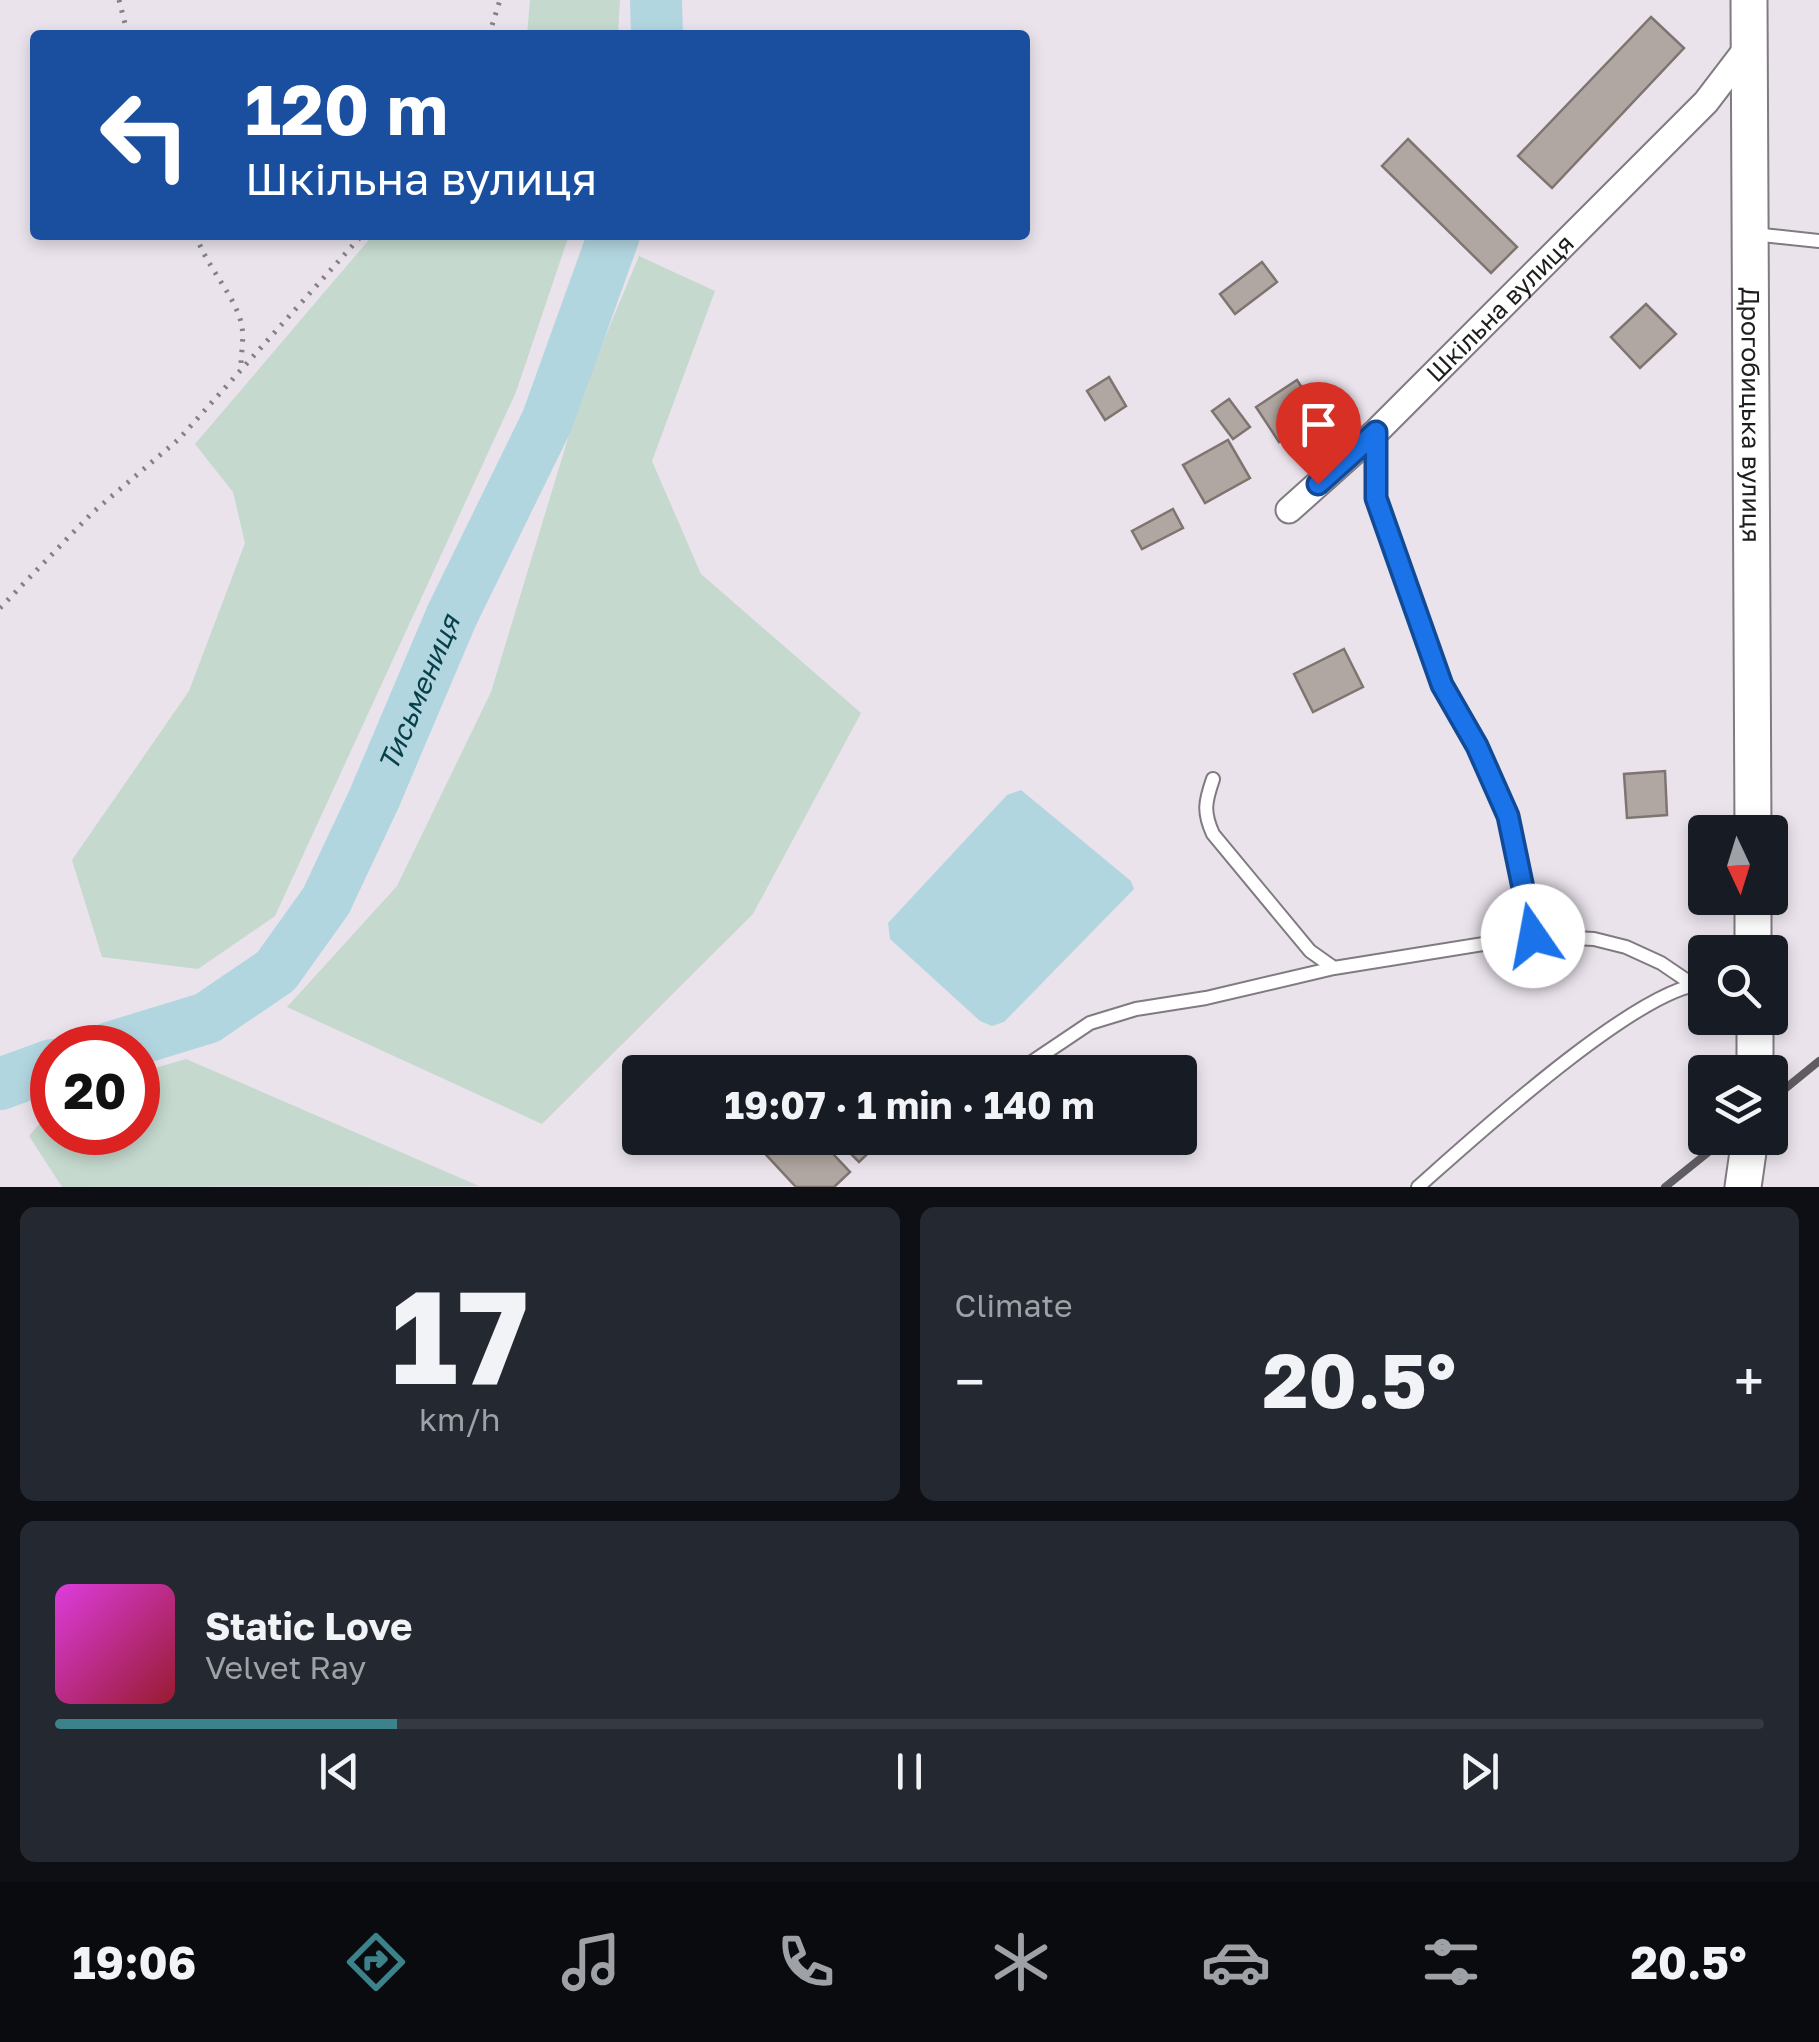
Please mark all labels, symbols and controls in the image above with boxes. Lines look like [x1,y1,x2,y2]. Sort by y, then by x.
text: 120 m [245,66,448,150]
icon: left [80,70,210,200]
text: Шкільна вулиця [245,151,597,205]
street label: Шкільна вулиця [1419,228,1580,388]
street label: Дрогобицька вулиця [1735,287,1768,543]
pin [1276,382,1361,485]
icon: arrive [1291,397,1346,452]
water label: Тисьмениця [371,608,467,776]
north arrow [1688,815,1788,915]
map controls [1688,815,1788,1155]
position arrow [1481,884,1585,988]
button: search [1688,935,1788,1035]
speed limit sign: 20 [30,1025,160,1155]
button: layers [1688,1055,1788,1155]
text: 19:07 · 1 min · 140 m [724,1082,1095,1127]
text: 17 [391,1257,529,1413]
text: Climate [955,1286,1073,1324]
text: 20.5° [1262,1334,1456,1425]
text: − [955,1348,985,1414]
text: + [1734,1348,1764,1414]
text: km/h [419,1400,500,1438]
text: Static Love [205,1603,412,1648]
text: Velvet Ray [205,1648,366,1686]
icon: previous [312,1744,367,1799]
icon: pause [882,1744,937,1799]
icon: next [1452,1744,1507,1799]
icon: directions [341,1927,411,1997]
icon: music [556,1927,626,1997]
icon: phone [771,1927,841,1997]
icon: climate [986,1927,1056,1997]
icon: car [1201,1927,1271,1997]
icon: filters [1416,1927,1486,1997]
text: 19:06 [72,1935,196,1989]
text: 20.5° [1630,1935,1747,1989]

